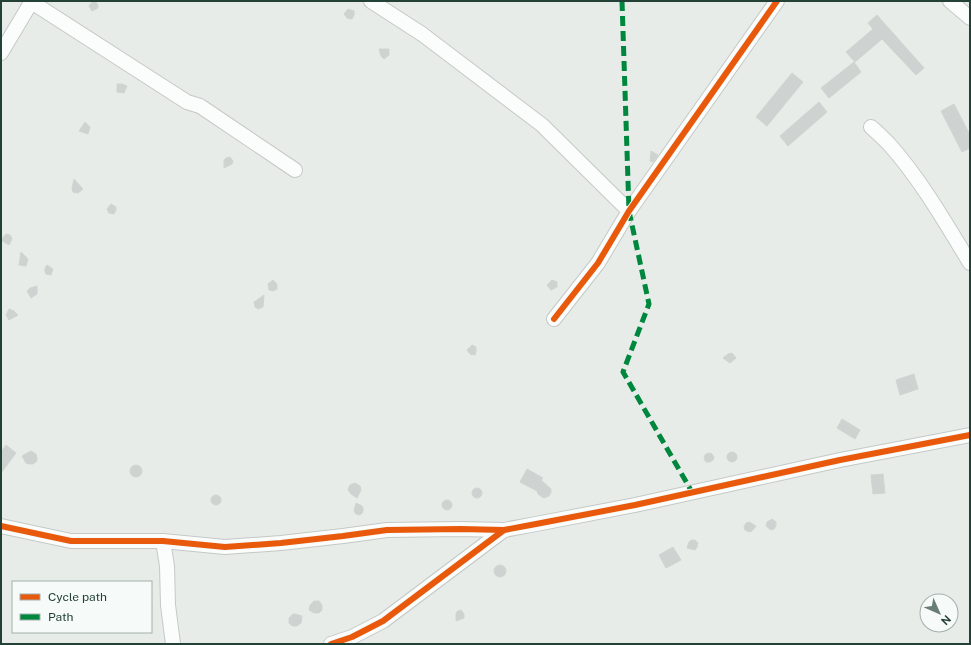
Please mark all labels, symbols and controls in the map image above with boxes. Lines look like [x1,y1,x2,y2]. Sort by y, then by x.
legend [12,581,152,633]
text: Cycle path [48,590,107,604]
north arrow [919,593,959,633]
text: Path [48,610,74,624]
text: N [939,613,953,627]

